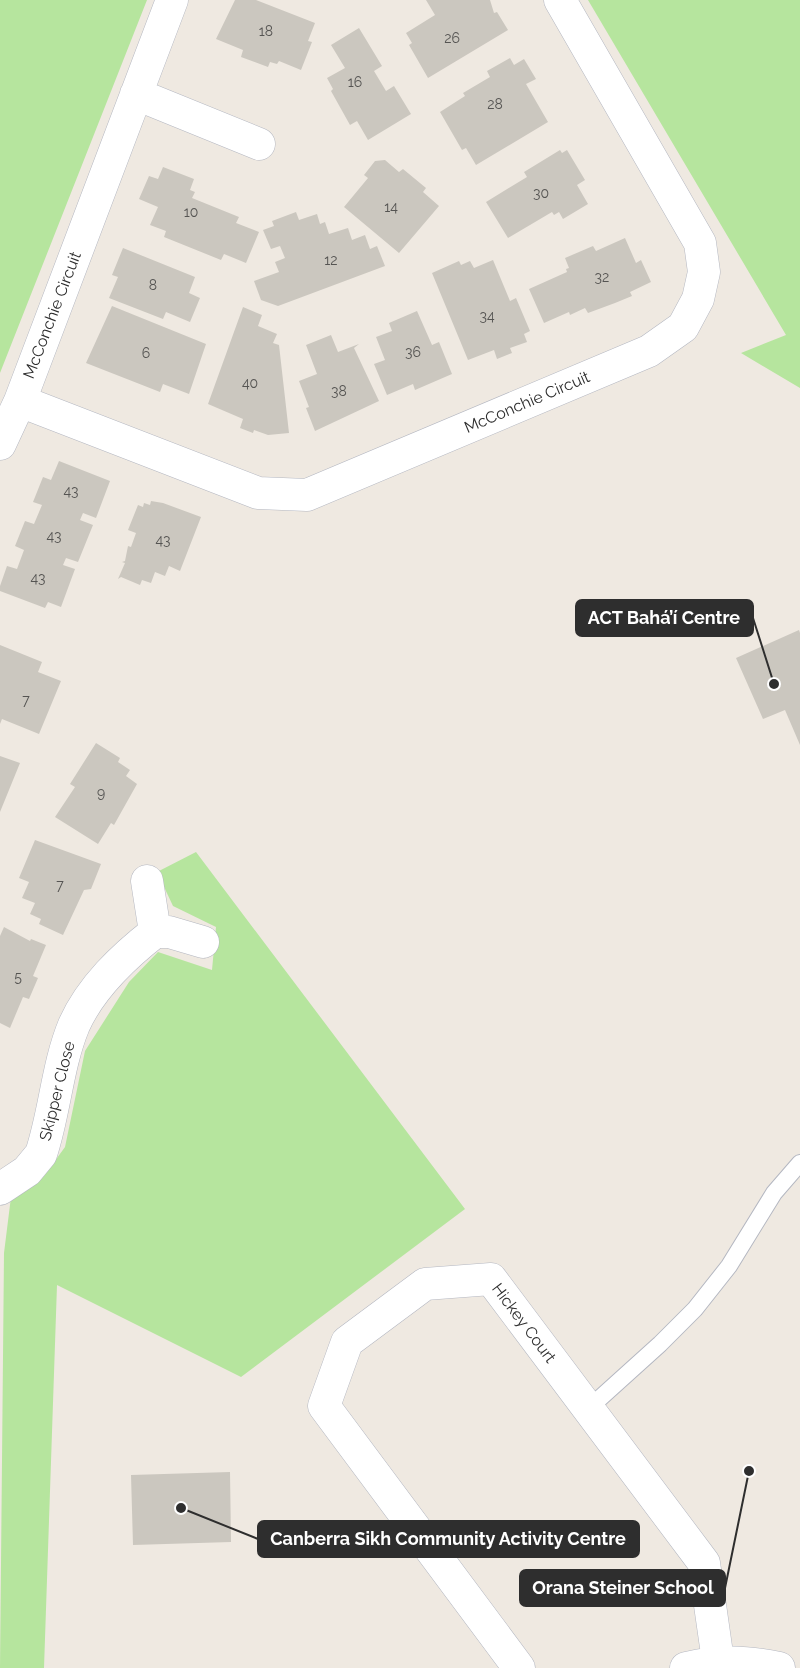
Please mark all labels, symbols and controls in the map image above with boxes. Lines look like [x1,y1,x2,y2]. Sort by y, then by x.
house number: 18 [259,23,273,39]
house number: 26 [444,30,460,46]
house number: 16 [348,74,362,90]
house number: 28 [487,96,503,112]
house number: 30 [533,185,549,201]
house number: 14 [384,199,398,215]
house number: 10 [184,204,198,220]
street label: McConchie Circuit [19,248,85,381]
house number: 12 [324,252,338,268]
house number: 32 [595,269,609,285]
house number: 8 [149,277,157,293]
house number: 34 [479,308,495,324]
house number: 36 [405,344,421,360]
house number: 6 [142,345,150,361]
street label: McConchie Circuit [461,367,593,437]
house number: 40 [242,375,258,391]
house number: 38 [331,383,347,399]
house number: 43 [63,483,79,499]
house number: 43 [46,528,62,544]
house number: 43 [155,532,171,548]
house number: 43 [30,570,46,586]
callout: ACT Bahá’í Centre [576,600,753,636]
text: ACT Bahá’í Centre [588,607,740,628]
house number: 7 [22,692,30,708]
house number: 9 [97,785,105,801]
house number: 7 [56,877,64,893]
house number: 5 [14,969,22,985]
street label: Skipper Close [35,1039,79,1143]
street label: Hickey Court [488,1280,560,1367]
callout: Canberra Sikh Community Activity Centre [258,1521,639,1557]
text: Canberra Sikh Community Activity Centre [270,1528,626,1549]
callout: Orana Steiner School [520,1570,725,1606]
text: Orana Steiner School [532,1577,714,1598]

